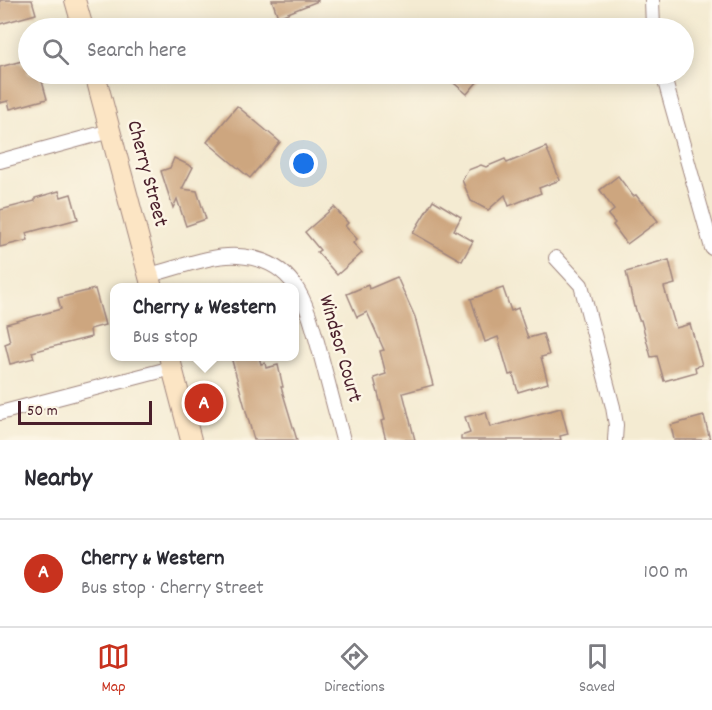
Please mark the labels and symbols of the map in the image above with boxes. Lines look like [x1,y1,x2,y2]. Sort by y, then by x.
street label: Cherry Street [117,117,175,231]
your location [289,149,318,178]
street label: Windsor Court [309,292,369,407]
pin: A [184,380,224,426]
scale bar [18,398,152,426]

